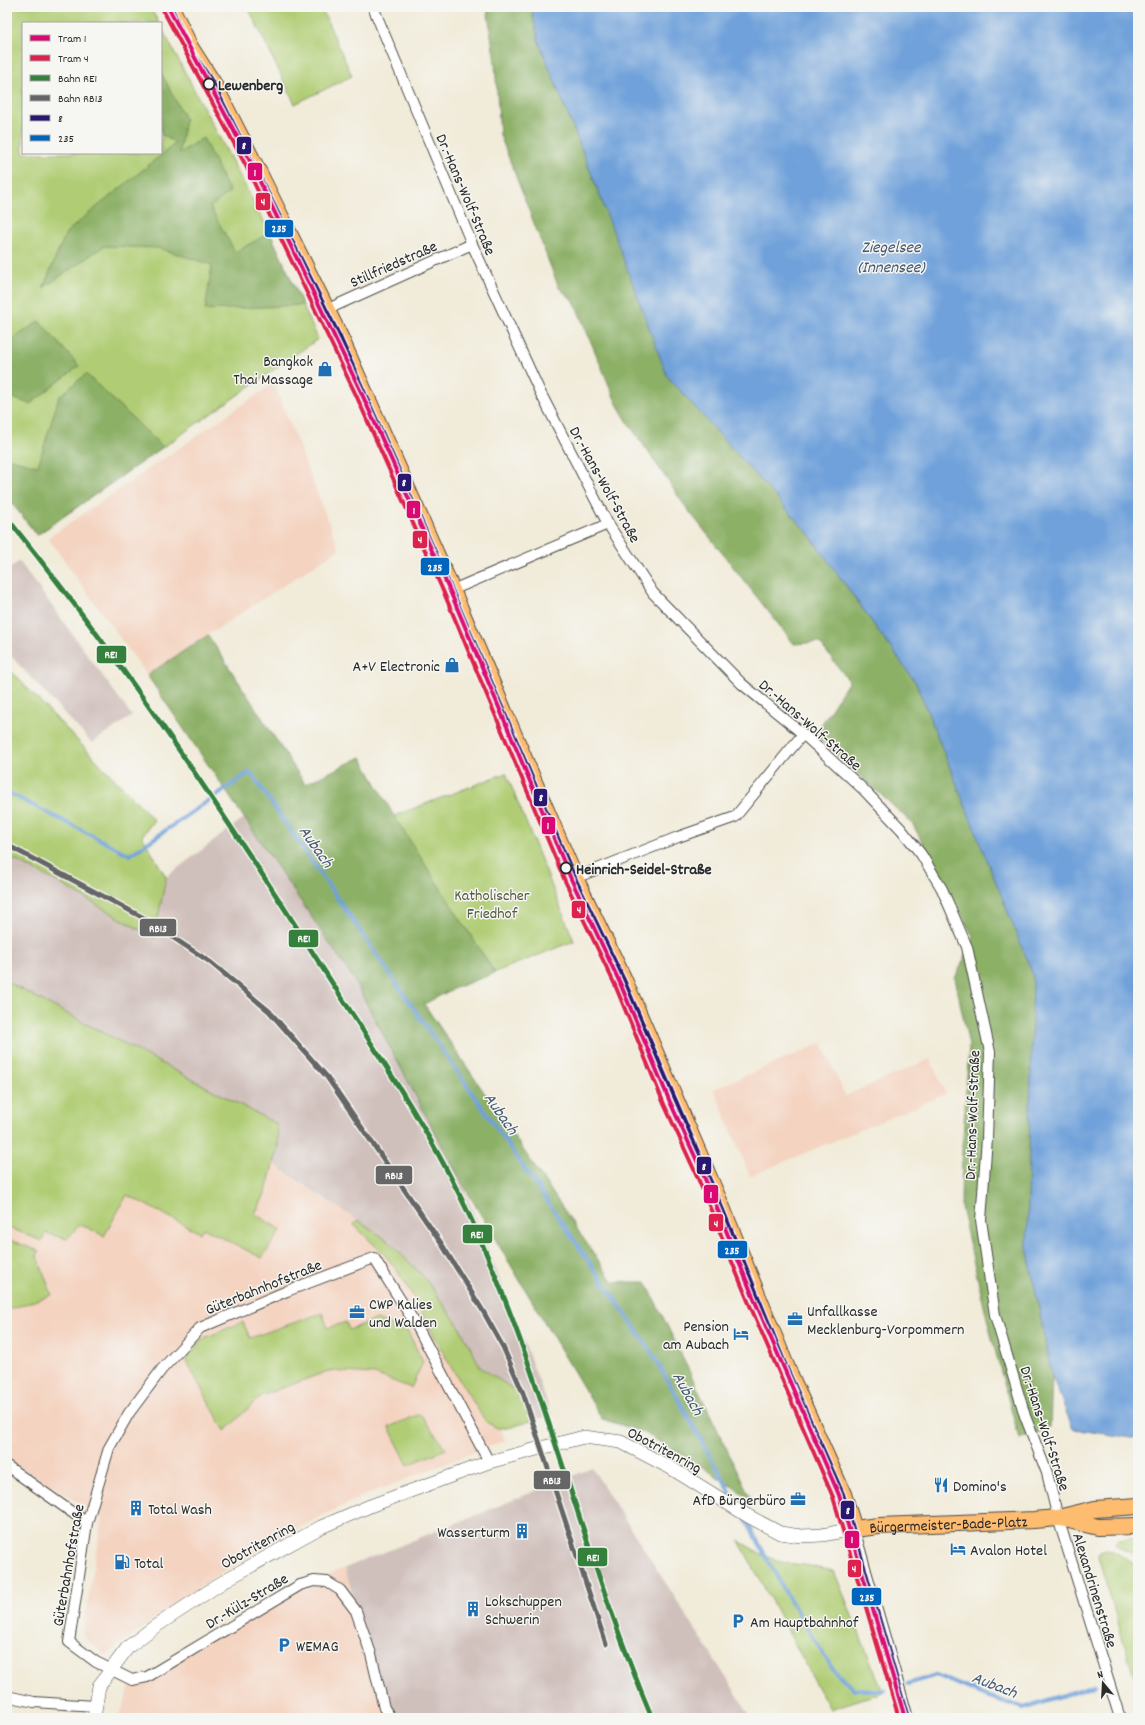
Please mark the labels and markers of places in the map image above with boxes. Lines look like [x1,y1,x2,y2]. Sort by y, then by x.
place label: Lewenberg [218,75,283,98]
marker: Lewenberg [202,77,216,91]
place label: Bangkok Thai Massage [233,351,313,392]
shop icon: Bangkok Thai Massage [316,360,334,378]
place label: A+V Electronic [352,656,440,679]
shop icon: A+V Electronic [443,656,461,674]
place label: Heinrich-Seidel-Straße [576,859,712,882]
marker: Heinrich-Seidel-Straße [559,861,573,875]
place label: CWP Kalies und Walden [369,1294,437,1335]
place label: Unfallkasse Mecklenburg-Vorpommern [807,1301,965,1342]
office icon: CWP Kalies und Walden [348,1303,366,1321]
office icon: Unfallkasse Mecklenburg-Vorpommern [786,1310,804,1328]
place label: Pension am Aubach [663,1316,729,1357]
hotel icon: Pension am Aubach [732,1325,750,1343]
restaurant icon: Domino's [932,1476,950,1494]
place label: Domino's [953,1476,1007,1499]
place label: AfD Bürgerbüro [692,1490,786,1513]
office icon: AfD Bürgerbüro [789,1490,807,1508]
building icon: Total Wash [127,1499,145,1517]
place label: Total Wash [148,1499,212,1522]
place label: Wasserturm [437,1522,510,1545]
building icon: Wasserturm [513,1522,531,1540]
hotel icon: Avalon Hotel [949,1540,967,1558]
place label: Avalon Hotel [970,1540,1047,1563]
fuel station icon: Total [113,1553,131,1571]
place label: Total [134,1553,163,1576]
place label: Lokschuppen Schwerin [485,1591,562,1632]
building icon: Lokschuppen Schwerin [464,1600,482,1618]
parking icon: Am Hauptbahnhof [729,1612,747,1630]
place label: Am Hauptbahnhof [750,1612,859,1635]
parking icon: WEMAG [275,1636,293,1654]
place label: WEMAG [296,1636,339,1659]

